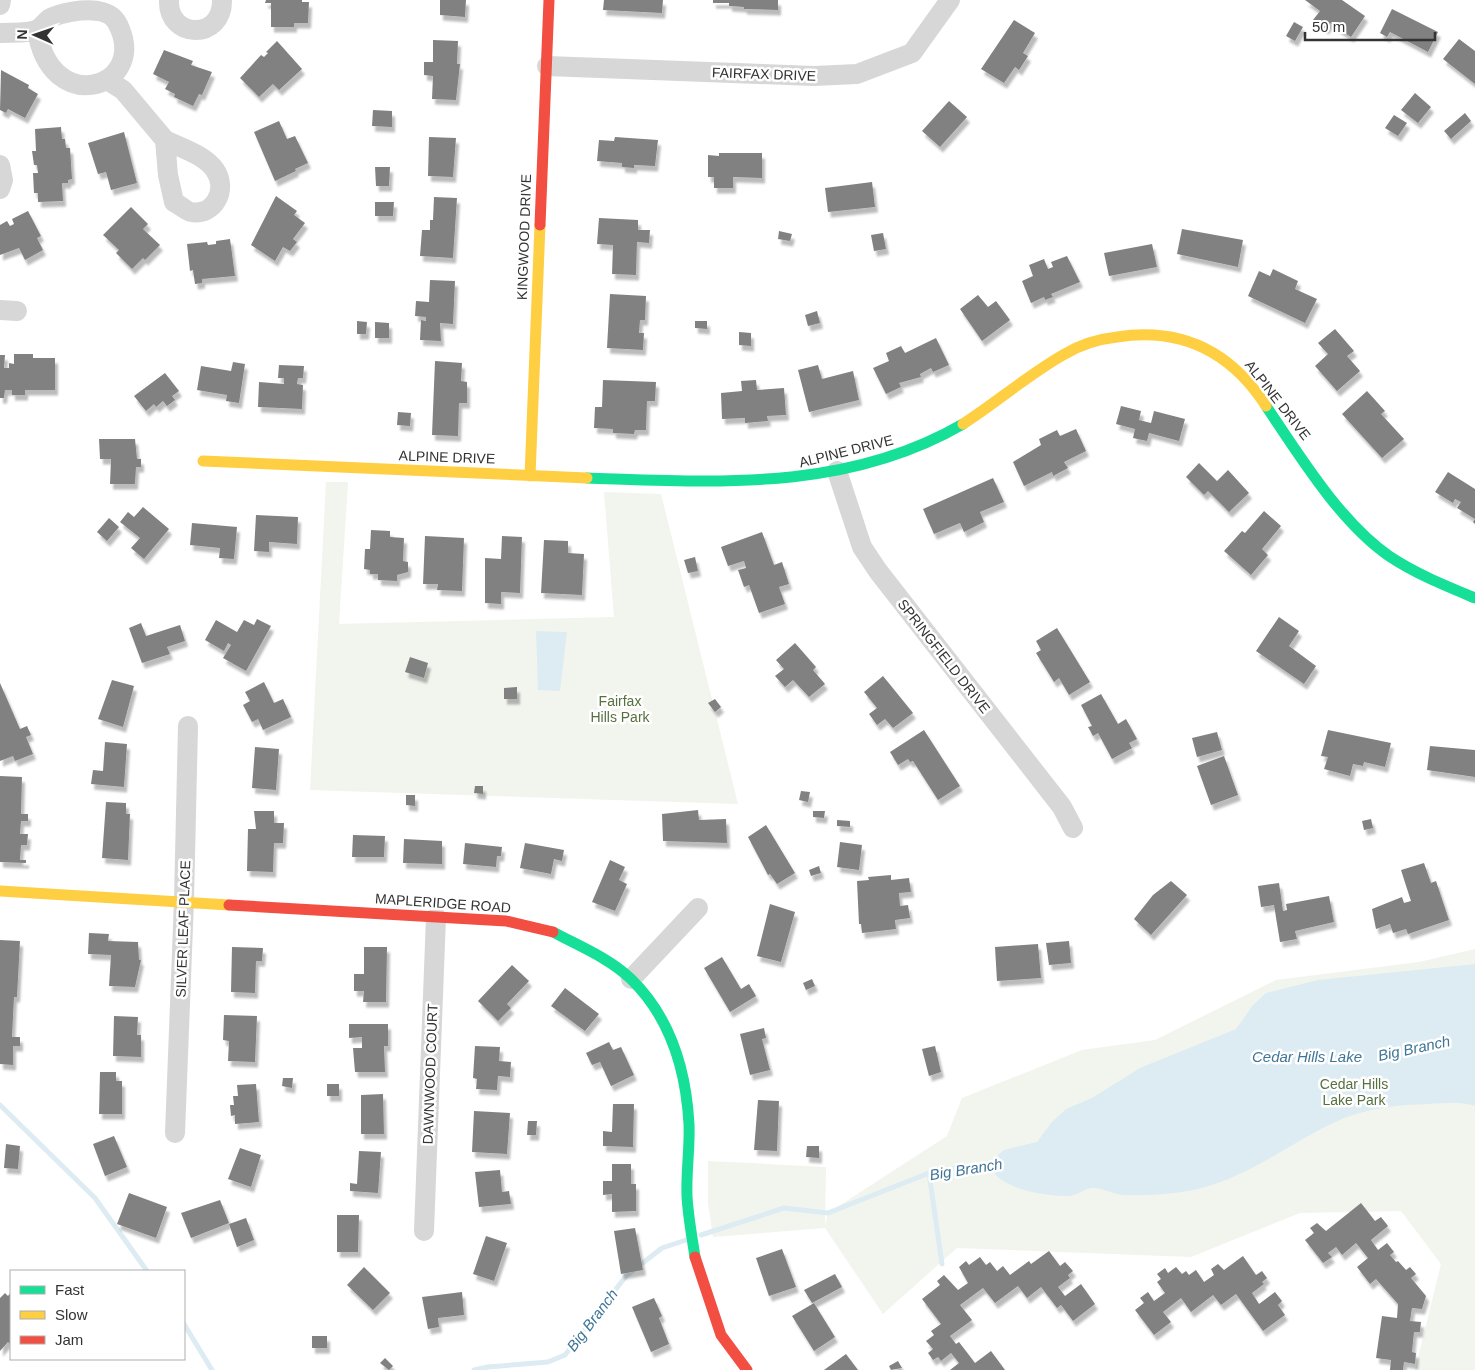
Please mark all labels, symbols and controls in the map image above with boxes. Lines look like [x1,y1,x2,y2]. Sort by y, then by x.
north arrow [10,10,60,60]
scale bar [1305,10,1435,42]
text: 50 m [1312,18,1345,35]
text: N [14,29,30,40]
street label: FAIRFAX DRIVE [712,64,816,84]
street label: KINGWOOD DRIVE [514,174,534,300]
street label: ALPINE DRIVE [1242,357,1314,443]
street label: ALPINE DRIVE [797,432,895,470]
street label: ALPINE DRIVE [399,447,495,467]
street label: SPRINGFIELD DRIVE [895,596,993,716]
park label: Fairfax Hills Park [590,693,651,725]
street label: SILVER LEAF PLACE [173,860,193,998]
street label: MAPLERIDGE ROAD [375,890,511,916]
street label: DAWNWOOD COURT [420,1003,440,1145]
water label: Big Branch [1376,1032,1452,1064]
water label: Cedar Hills Lake [1252,1048,1362,1065]
park label: Cedar Hills Lake Park [1320,1076,1388,1108]
water label: Big Branch [928,1155,1004,1183]
legend [10,1270,185,1360]
text: Fast [55,1281,85,1298]
water label: Big Branch [563,1286,621,1354]
text: Slow [55,1306,88,1323]
text: Jam [55,1331,83,1348]

